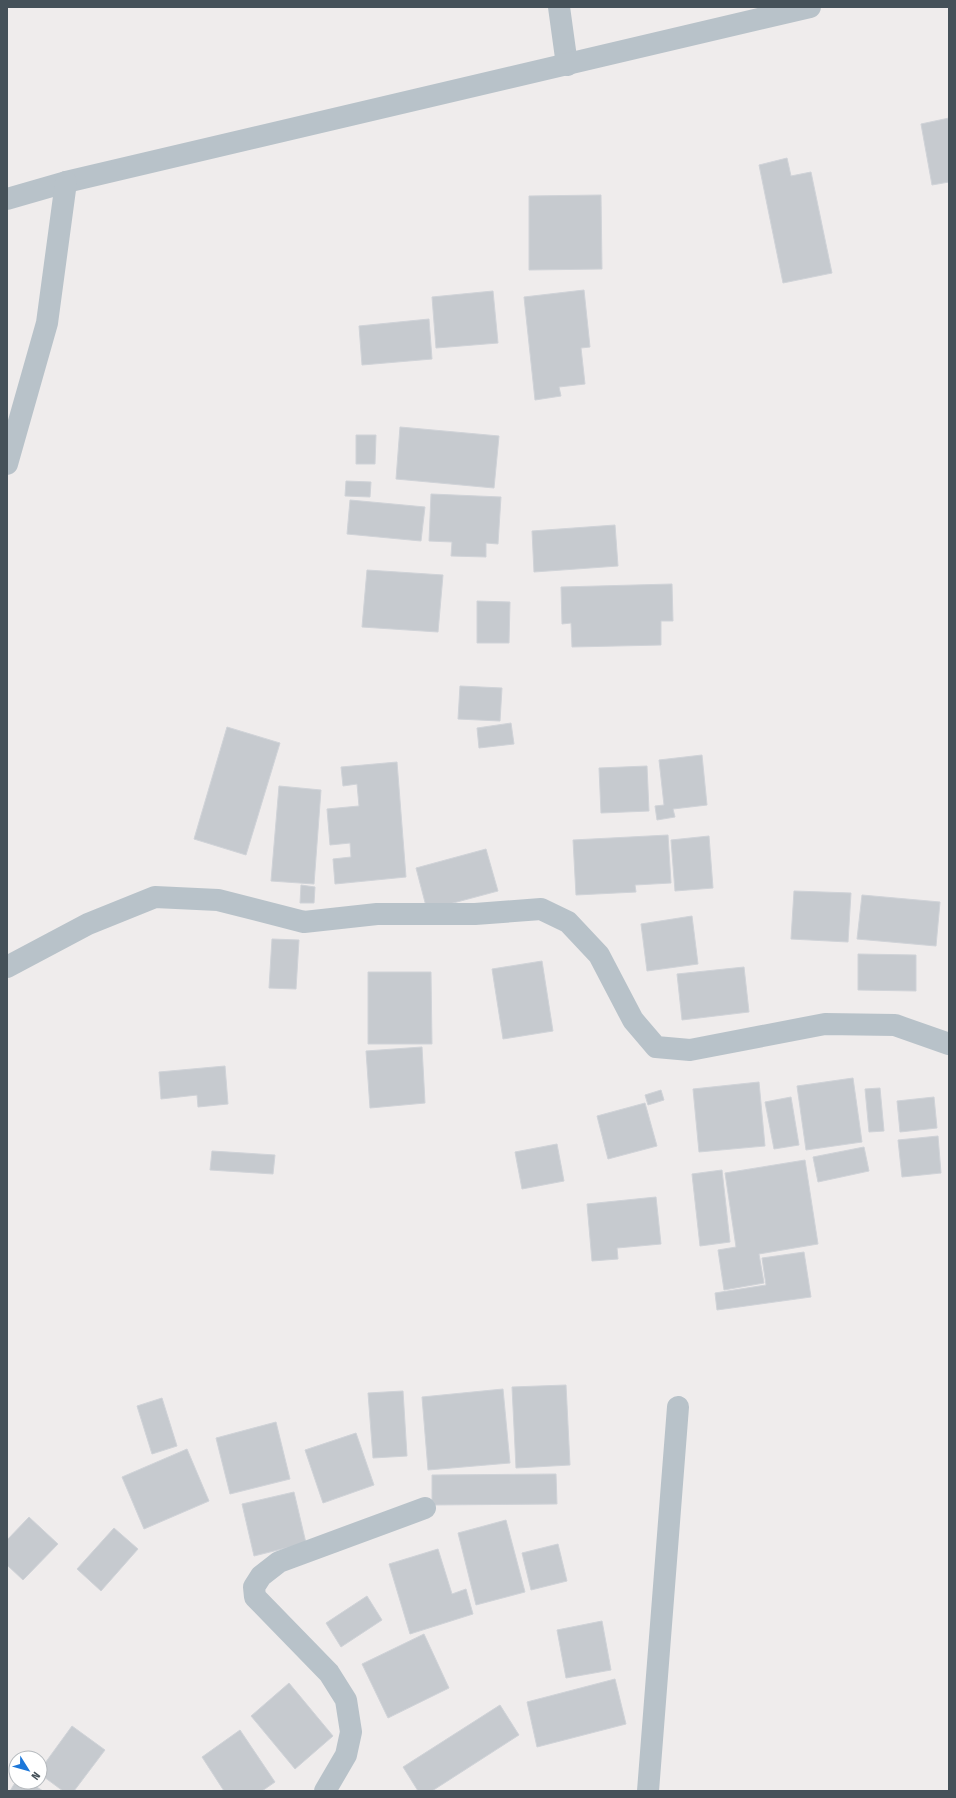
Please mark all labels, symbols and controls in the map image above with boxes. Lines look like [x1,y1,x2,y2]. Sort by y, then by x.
north arrow [8,1750,48,1790]
text: N [28,1769,43,1782]

